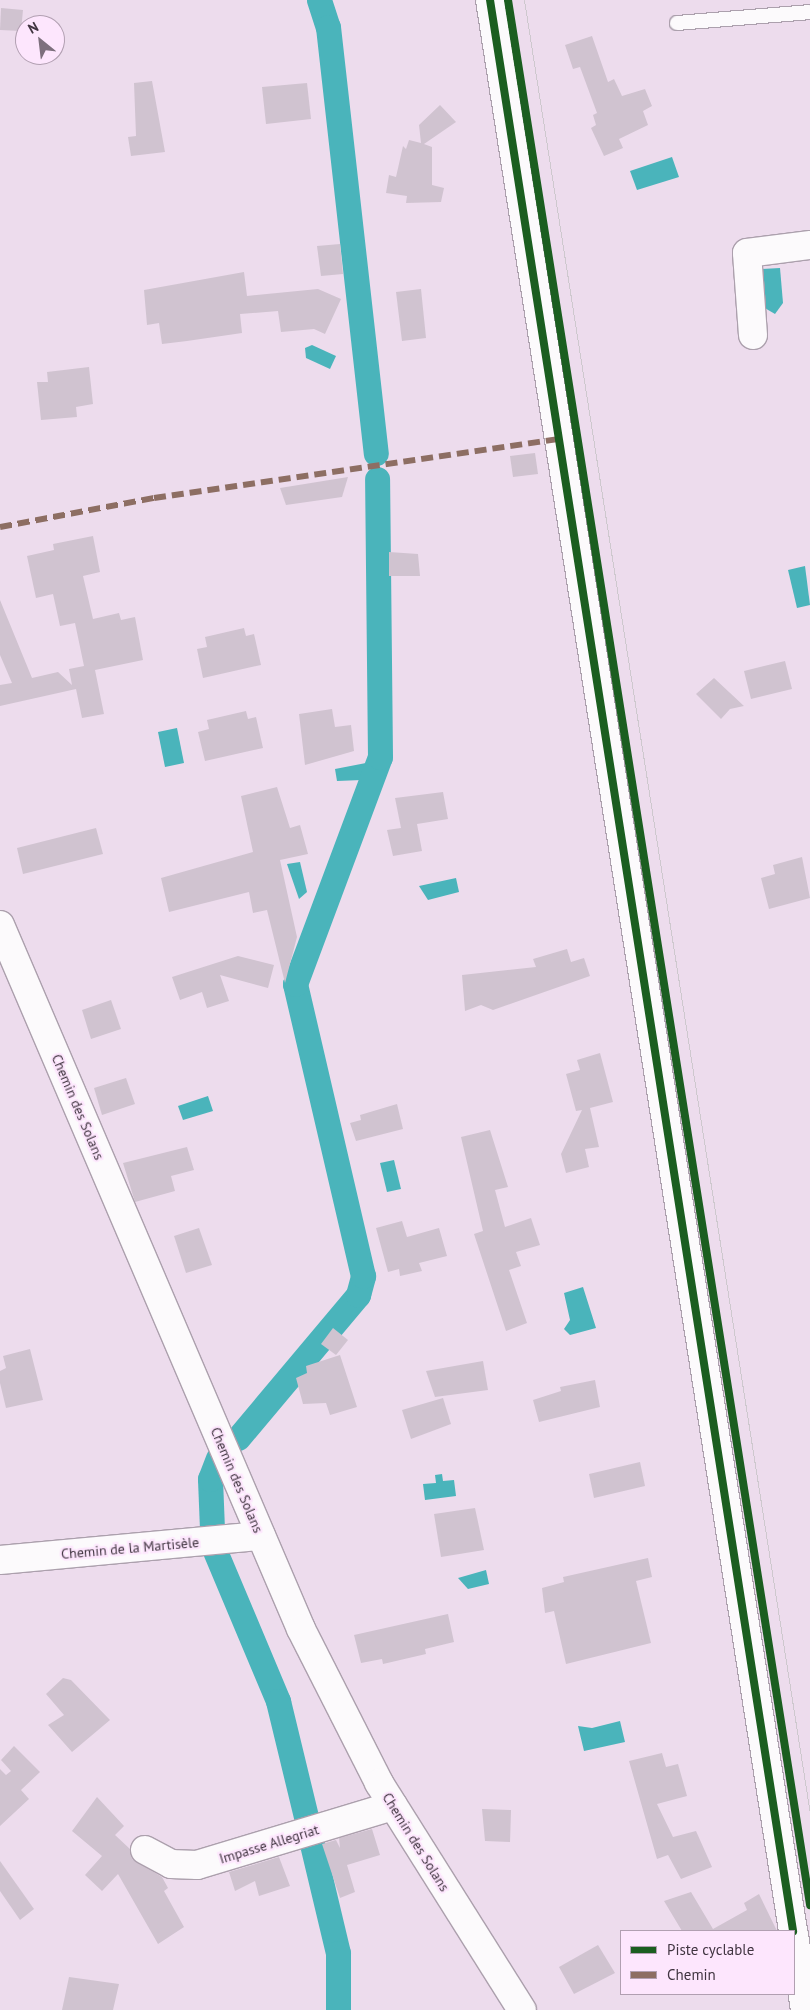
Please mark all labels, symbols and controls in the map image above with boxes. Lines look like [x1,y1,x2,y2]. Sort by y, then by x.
north arrow [15,15,65,65]
text: N [25,18,42,38]
street label: Chemin des Solans [48,1052,108,1162]
street label: Chemin des Solans [207,1425,267,1535]
street label: Chemin de la Martisèle [60,1534,200,1562]
street label: Chemin des Solans [379,1790,453,1894]
street label: Impasse Allegriat [217,1821,321,1867]
legend [620,1930,795,1995]
text: Piste cyclable [667,1940,754,1959]
text: Chemin [667,1965,716,1984]

